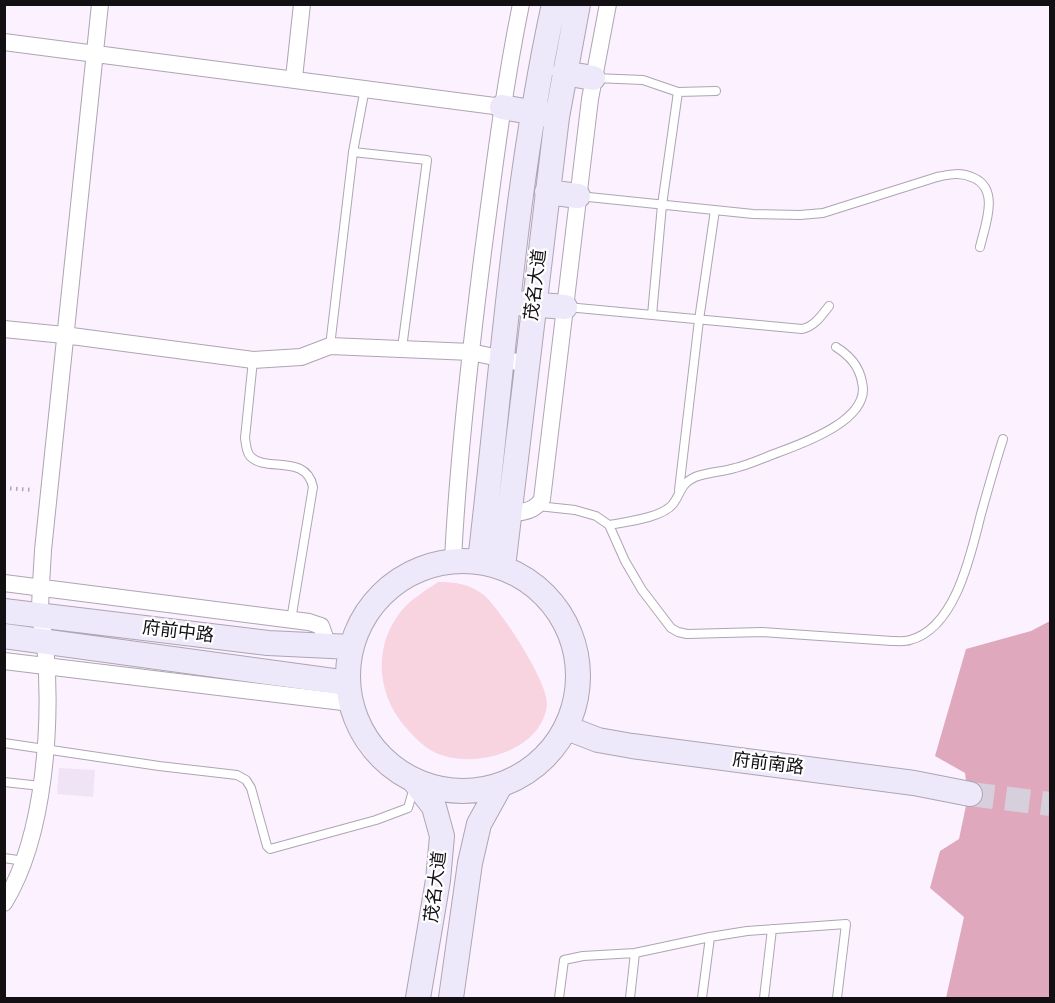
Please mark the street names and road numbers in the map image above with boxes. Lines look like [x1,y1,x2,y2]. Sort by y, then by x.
street label: 茂名大道 [521,248,551,322]
street label: 府前中路 [141,617,215,647]
street label: 府前南路 [731,749,805,779]
street label: 茂名大道 [421,850,451,924]

